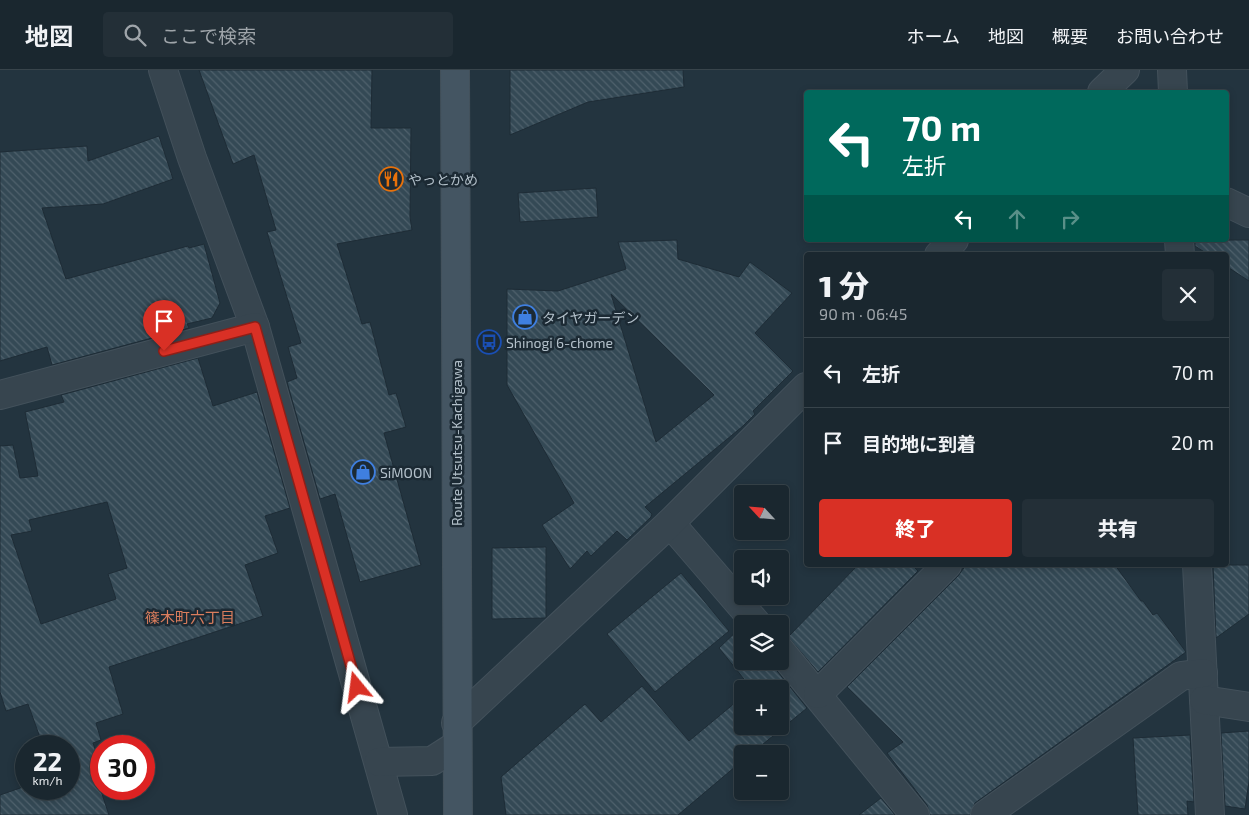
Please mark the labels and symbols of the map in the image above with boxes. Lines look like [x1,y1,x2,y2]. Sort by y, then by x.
restaurant icon: やっとかめ [378,166,404,192]
place label: やっとかめ [408,171,478,188]
pin [143,300,185,351]
shop icon: タイヤガーデン [512,304,538,330]
place label: タイヤガーデン [542,309,640,326]
bus stop icon: Shinogi 6-chome [476,329,502,355]
place label: Shinogi 6-chome [506,334,613,351]
street label: Route Utsutsu-Kachigawa [448,360,465,526]
shop icon: SiMOON [350,459,376,485]
place label: SiMOON [380,464,432,481]
north arrow [734,485,789,540]
district label: 篠木町六丁目 [145,608,235,626]
position arrow [330,660,382,712]
speed limit sign: 30 [90,735,155,800]

